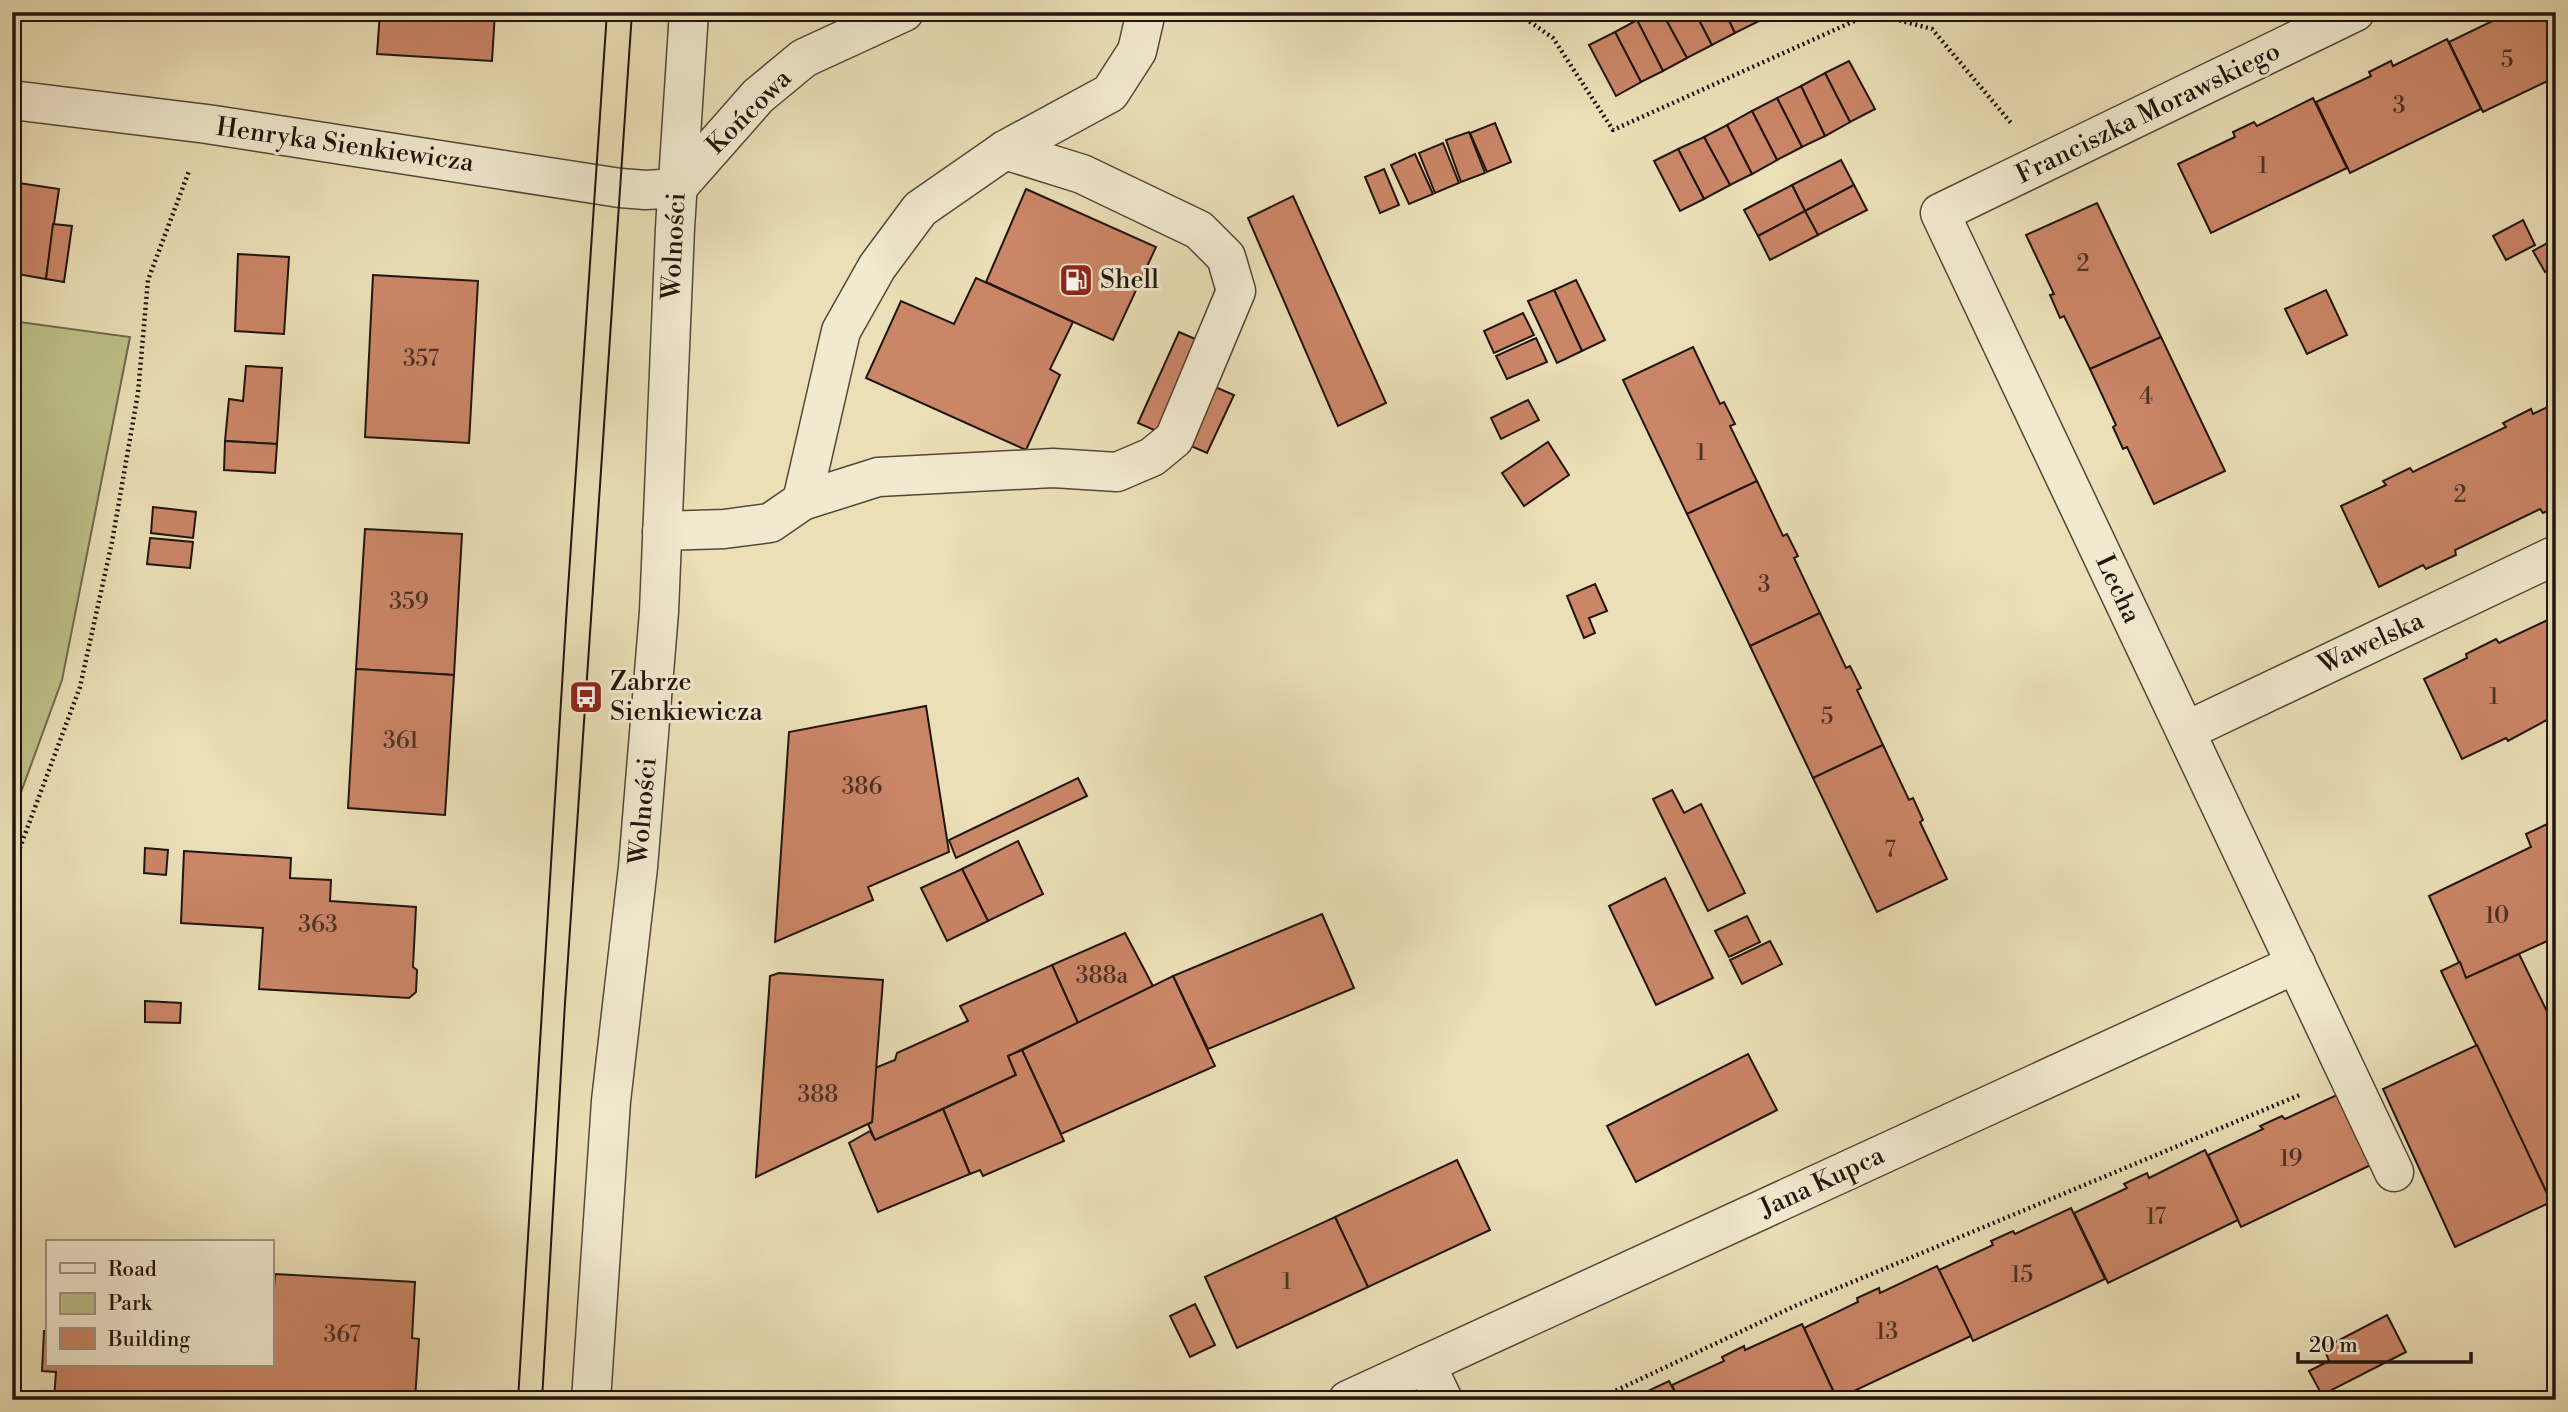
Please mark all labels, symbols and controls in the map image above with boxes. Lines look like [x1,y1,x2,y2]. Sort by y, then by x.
street label: Franciszka Morawskiego [2011,35,2285,191]
house number: 5 [2501,46,2513,74]
street label: Końcowa [700,62,799,161]
house number: 3 [2393,92,2405,120]
street label: Henryka Sienkiewicza [214,111,477,179]
house number: 1 [2258,152,2268,180]
street label: Wolności [655,192,693,301]
house number: 2 [2076,250,2090,278]
fuel station icon: Shell [1057,261,1095,299]
place label: Shell [1100,264,1159,296]
house number: 357 [403,345,439,373]
house number: 4 [2139,383,2153,411]
house number: 1 [1696,439,1706,467]
house number: 2 [2453,481,2467,509]
street label: Lecha [2088,550,2148,629]
house number: 3 [1758,571,1770,599]
house number: 359 [389,588,429,616]
street label: Wawelska [2312,604,2429,682]
place label: Zabrze Sienkiewicza [610,666,763,728]
bus stop icon: Zabrze Sienkiewicza [567,678,605,716]
house number: 1 [2489,683,2499,711]
house number: 5 [1821,703,1833,731]
house number: 361 [383,727,419,755]
street label: Wolności [622,756,664,867]
house number: 386 [842,773,882,801]
house number: 7 [1884,836,1896,864]
house number: 10 [2485,902,2509,930]
house number: 363 [298,911,338,939]
house number: 388a [1076,962,1129,990]
house number: 388 [798,1081,838,1109]
street label: Jana Kupca [1754,1139,1890,1225]
house number: 19 [2279,1145,2303,1173]
house number: 17 [2146,1203,2167,1231]
legend [46,1240,273,1366]
text: Road [108,1257,157,1283]
house number: 15 [2011,1261,2033,1289]
house number: 1 [1282,1268,1292,1296]
text: Park [108,1291,153,1317]
house number: 13 [1876,1318,1898,1346]
house number: 367 [323,1321,361,1349]
scale bar [2298,1321,2472,1365]
text: Building [107,1327,190,1353]
text: 20 m [2309,1333,2358,1359]

